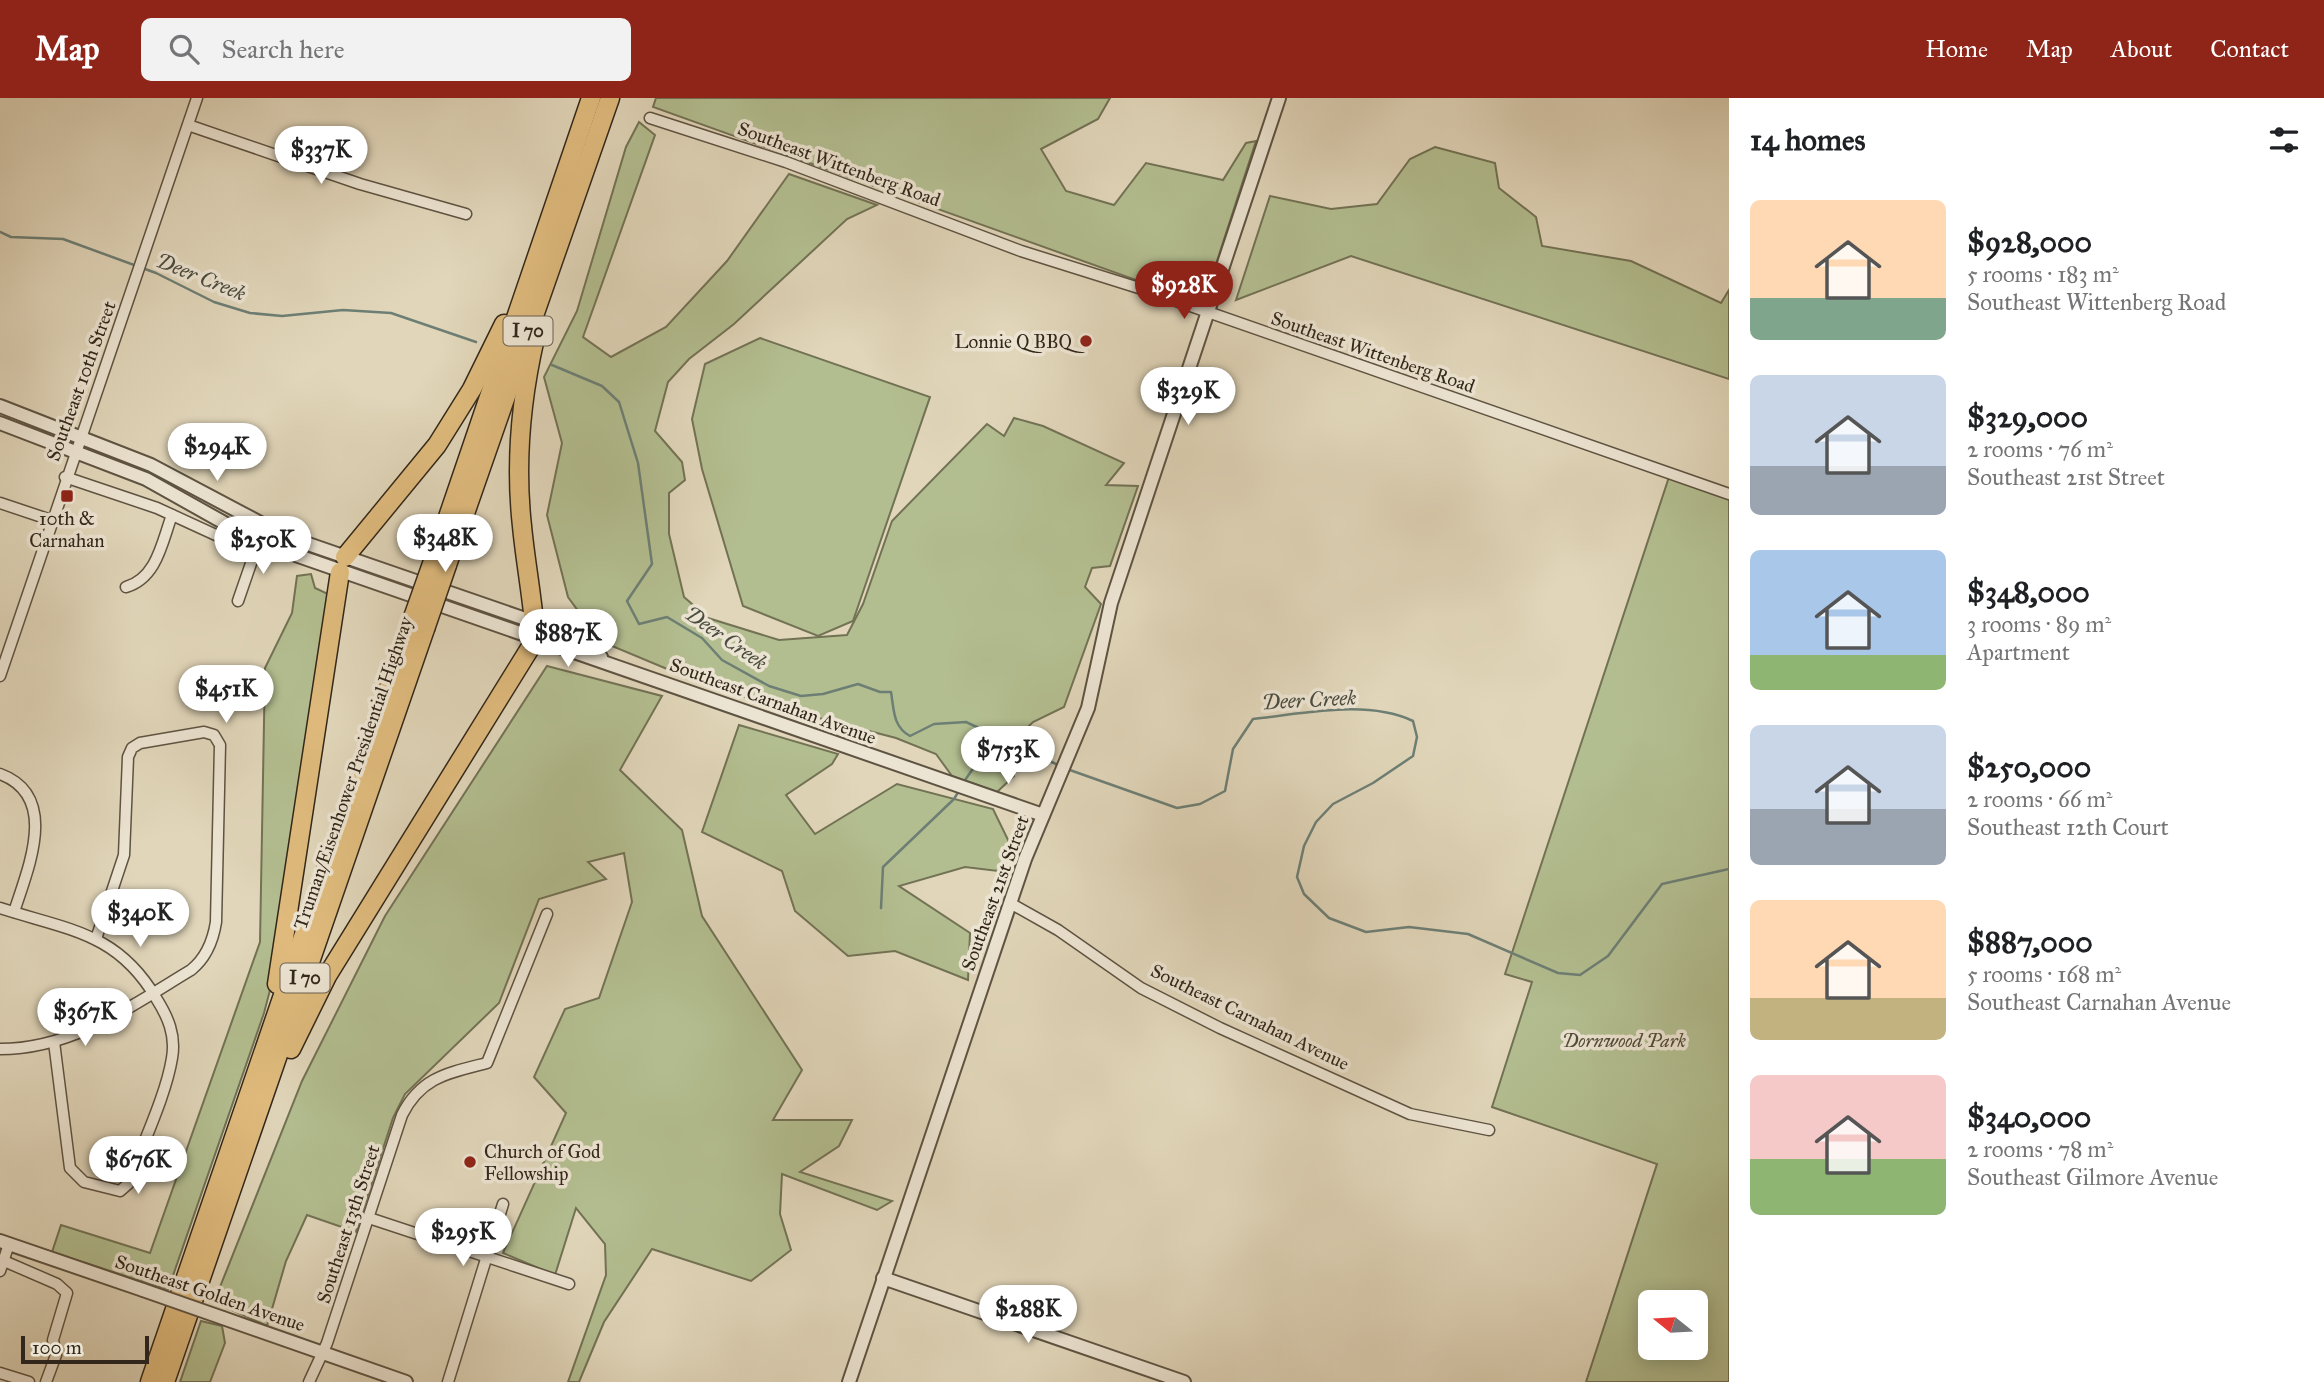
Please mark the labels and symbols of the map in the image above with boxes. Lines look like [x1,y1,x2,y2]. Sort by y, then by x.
street label: Southeast Wittenberg Road [734,117,944,213]
pin: $337K [272,126,370,186]
water label: Deer Creek [152,247,250,307]
pin: $928K [1135,262,1233,321]
street label: Southeast 10th Street [41,298,121,464]
street label: Southeast Wittenberg Road [1268,306,1478,399]
road number: I 70 [504,316,552,345]
place label: Lonnie Q BBQ [955,330,1086,353]
marker: Lonnie Q BBQ [1078,333,1094,349]
pin: $329K [1139,368,1237,427]
pin: $294K [168,424,266,483]
marker: 10th & Carnahan [59,488,75,504]
place label: 10th & Carnahan [29,507,105,552]
pin: $348K [396,514,494,574]
pin: $250K [214,517,312,576]
water label: Deer Creek [680,600,773,676]
pin: $887K [519,610,617,669]
street label: Truman/Eisenhower Presidential Highway [289,613,419,933]
street label: Southeast Carnahan Avenue [667,653,879,749]
pin: $451K [177,666,275,725]
water label: Deer Creek [1261,685,1358,715]
pin: $753K [959,726,1057,786]
street label: Southeast 21st Street [956,812,1034,974]
pin: $340K [91,890,189,949]
street label: Southeast Carnahan Avenue [1147,959,1353,1075]
road number: I 70 [280,964,330,992]
pin: $367K [36,988,134,1048]
park label: Dornwood Park [1562,1029,1687,1052]
pin: $676K [89,1136,187,1196]
place label: Church of God Fellowship [484,1140,601,1185]
street label: Southeast 13th Street [312,1142,385,1306]
marker: Church of God Fellowship [462,1154,478,1170]
pin: $295K [414,1208,512,1268]
street label: Southeast Golden Avenue [112,1250,308,1336]
pin: $288K [979,1286,1077,1345]
north arrow [1638,1290,1708,1360]
scale bar [21,1333,149,1365]

